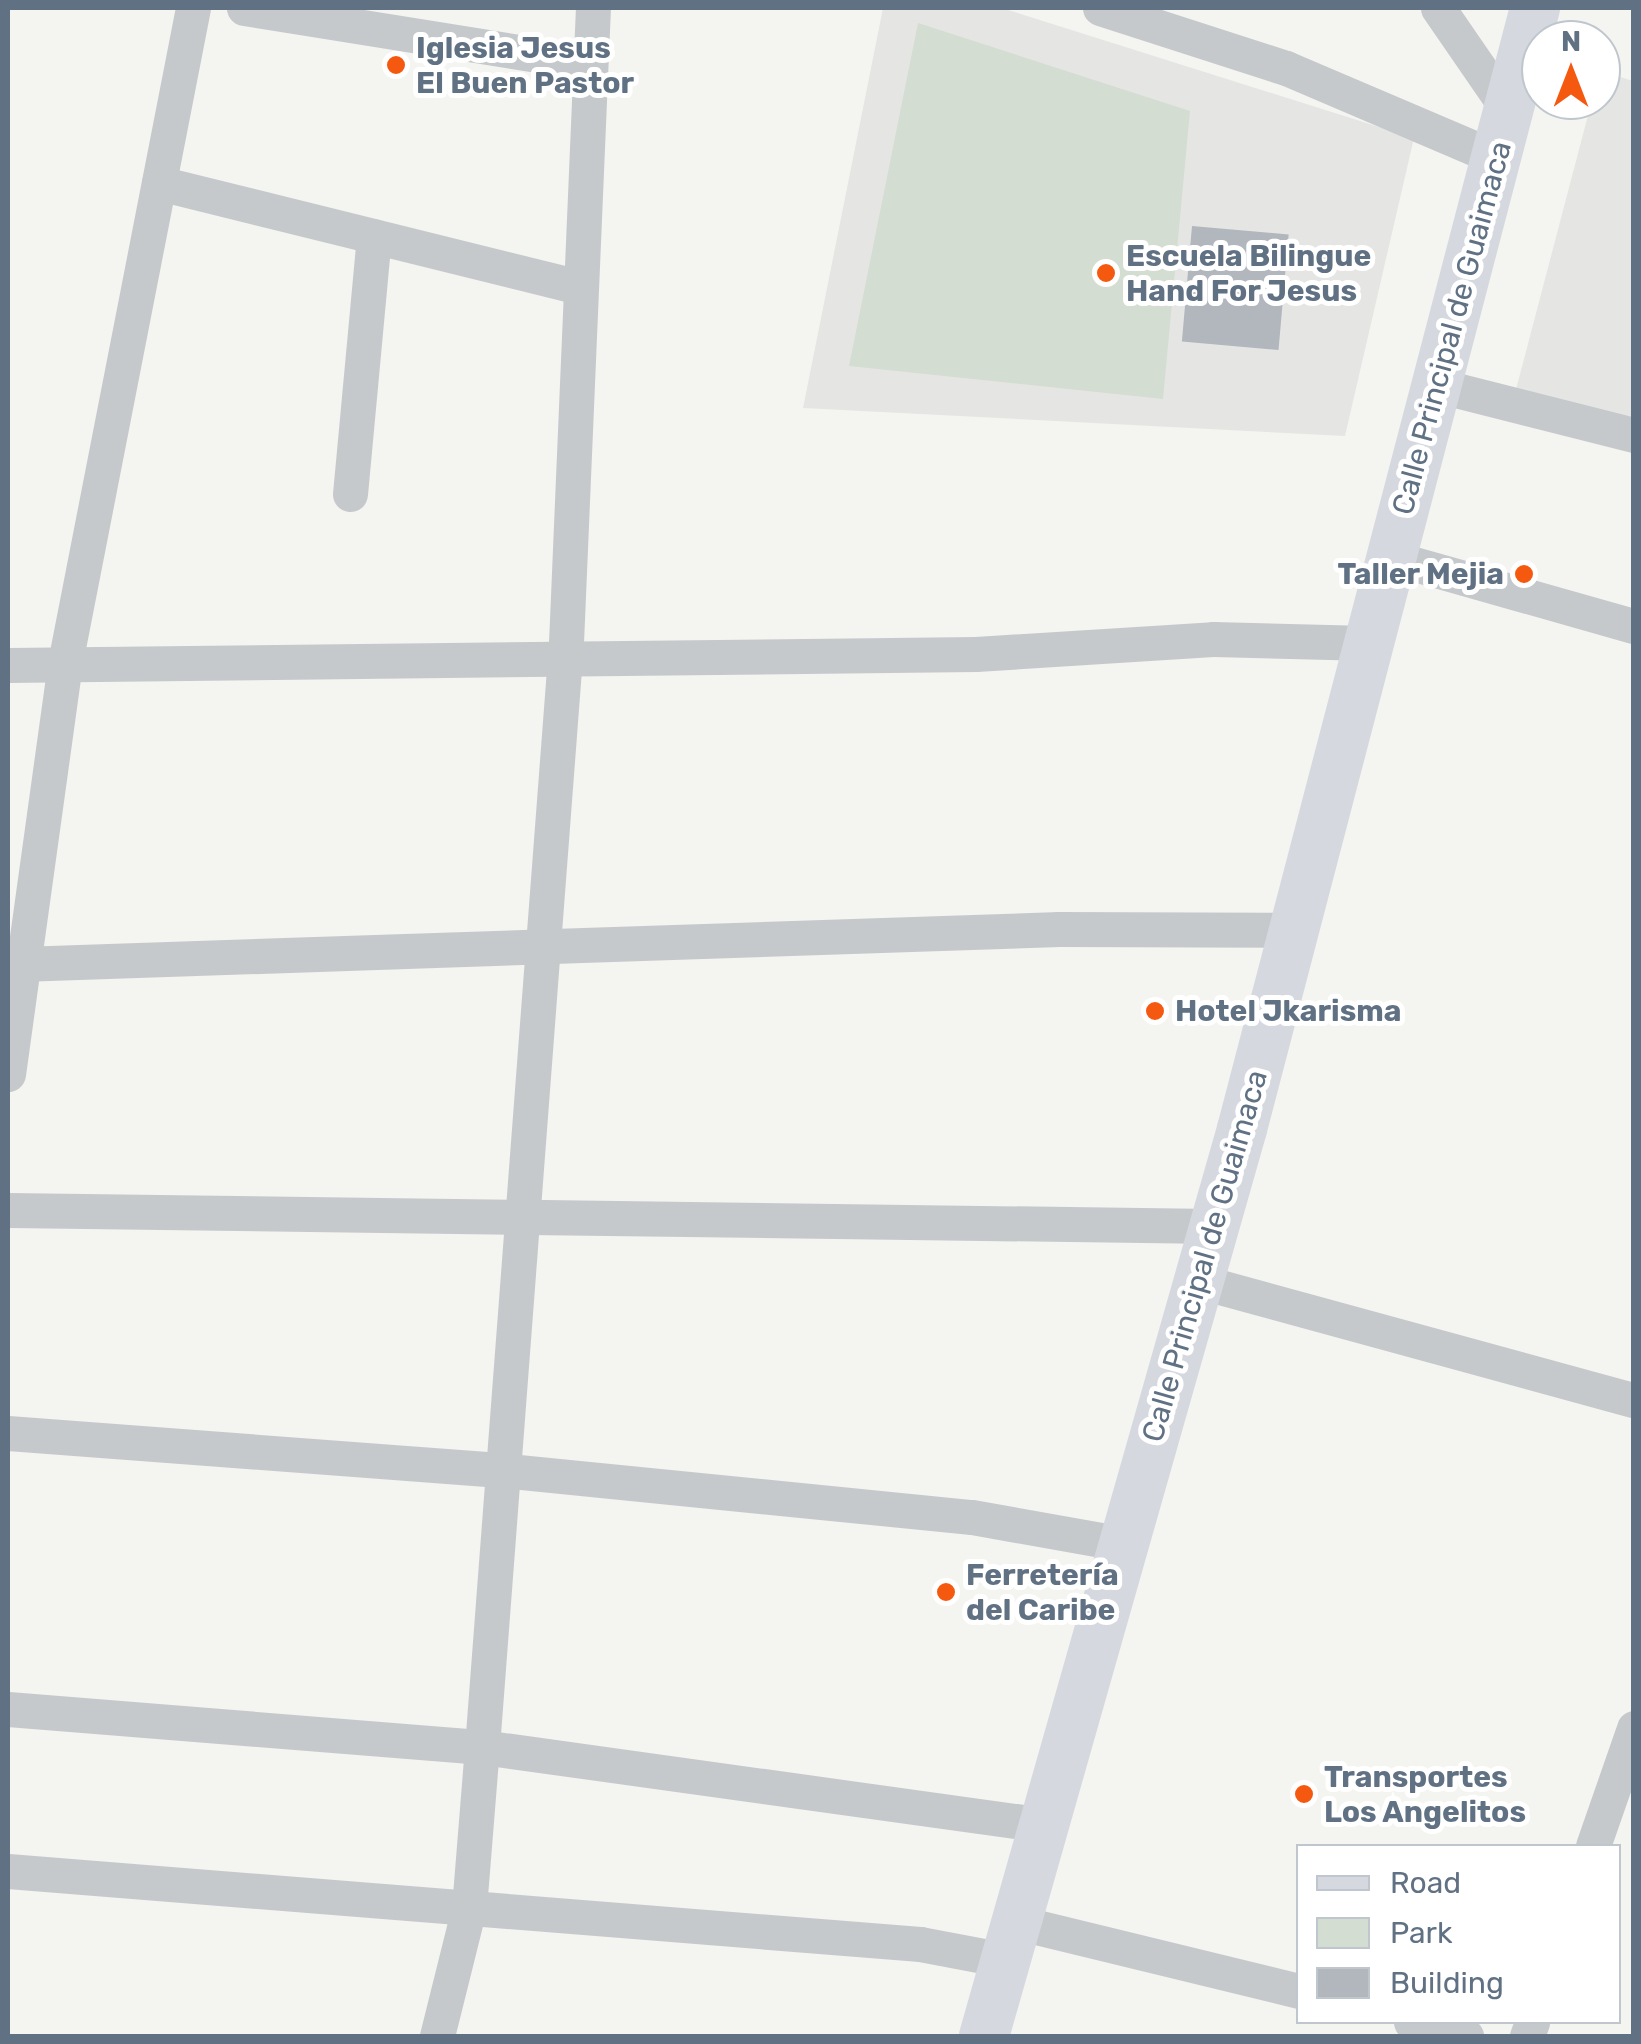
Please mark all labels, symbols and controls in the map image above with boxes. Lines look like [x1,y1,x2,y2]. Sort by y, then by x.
north arrow [1521,20,1621,120]
text: N [1561,25,1581,58]
place label: Iglesia Jesus El Buen Pastor [416,30,634,100]
marker: Iglesia Jesus El Buen Pastor [385,54,407,76]
street label: Calle Principal de Guaimaca [1385,137,1519,519]
place label: Escuela Bilingue Hand For Jesus [1126,238,1371,308]
marker: Escuela Bilingue Hand For Jesus [1095,262,1117,284]
place label: Taller Mejia [1337,556,1504,592]
marker: Taller Mejia [1513,563,1535,585]
place label: Hotel Jkarisma [1175,993,1401,1029]
marker: Hotel Jkarisma [1144,1000,1166,1022]
street label: Calle Principal de Guaimaca [1135,1066,1275,1446]
place label: Ferretería del Caribe [966,1557,1119,1628]
marker: Ferretería del Caribe [935,1581,957,1603]
place label: Transportes Los Angelitos [1324,1759,1527,1830]
marker: Transportes Los Angelitos [1293,1783,1315,1805]
legend [1296,1844,1621,2024]
text: Road [1390,1865,1461,1901]
text: Park [1390,1915,1452,1951]
text: Building [1390,1965,1504,2001]

